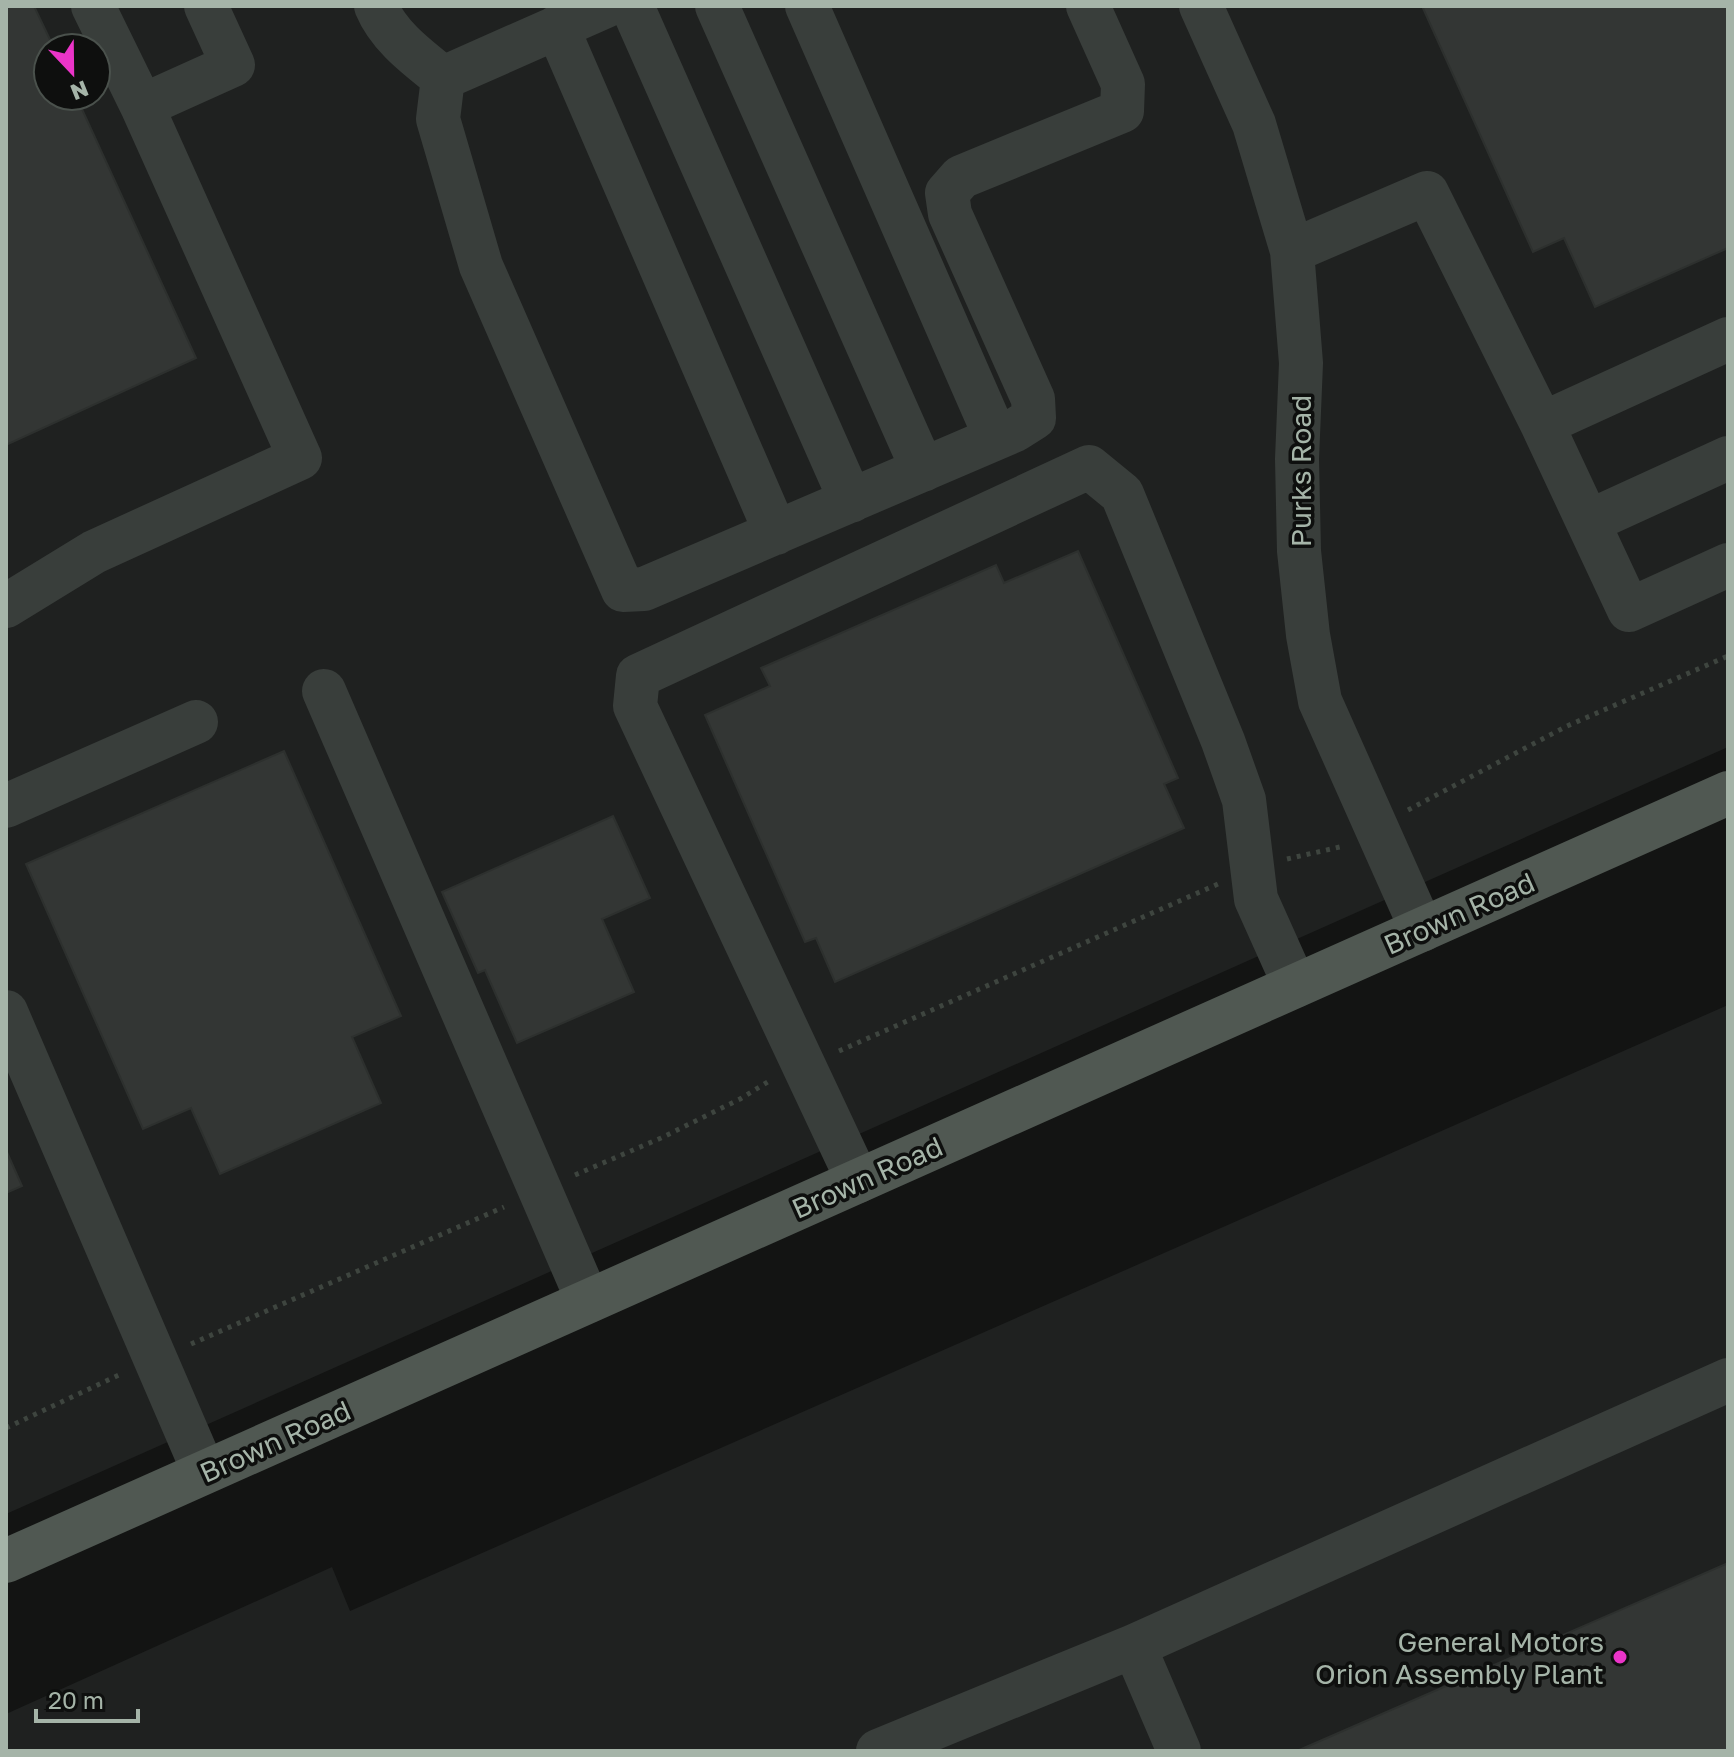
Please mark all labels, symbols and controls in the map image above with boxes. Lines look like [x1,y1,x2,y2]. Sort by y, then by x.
north arrow [32,32,112,112]
text: N [67,75,92,107]
street label: Purks Road [1284,395,1317,547]
street label: Brown Road [1379,865,1539,961]
street label: Brown Road [787,1129,947,1225]
street label: Brown Road [195,1393,355,1489]
place label: General Motors Orion Assembly Plant [1315,1625,1604,1690]
marker: General Motors Orion Assembly Plant [1611,1648,1629,1666]
scale bar [36,1673,138,1723]
text: 20 m [48,1685,104,1714]

